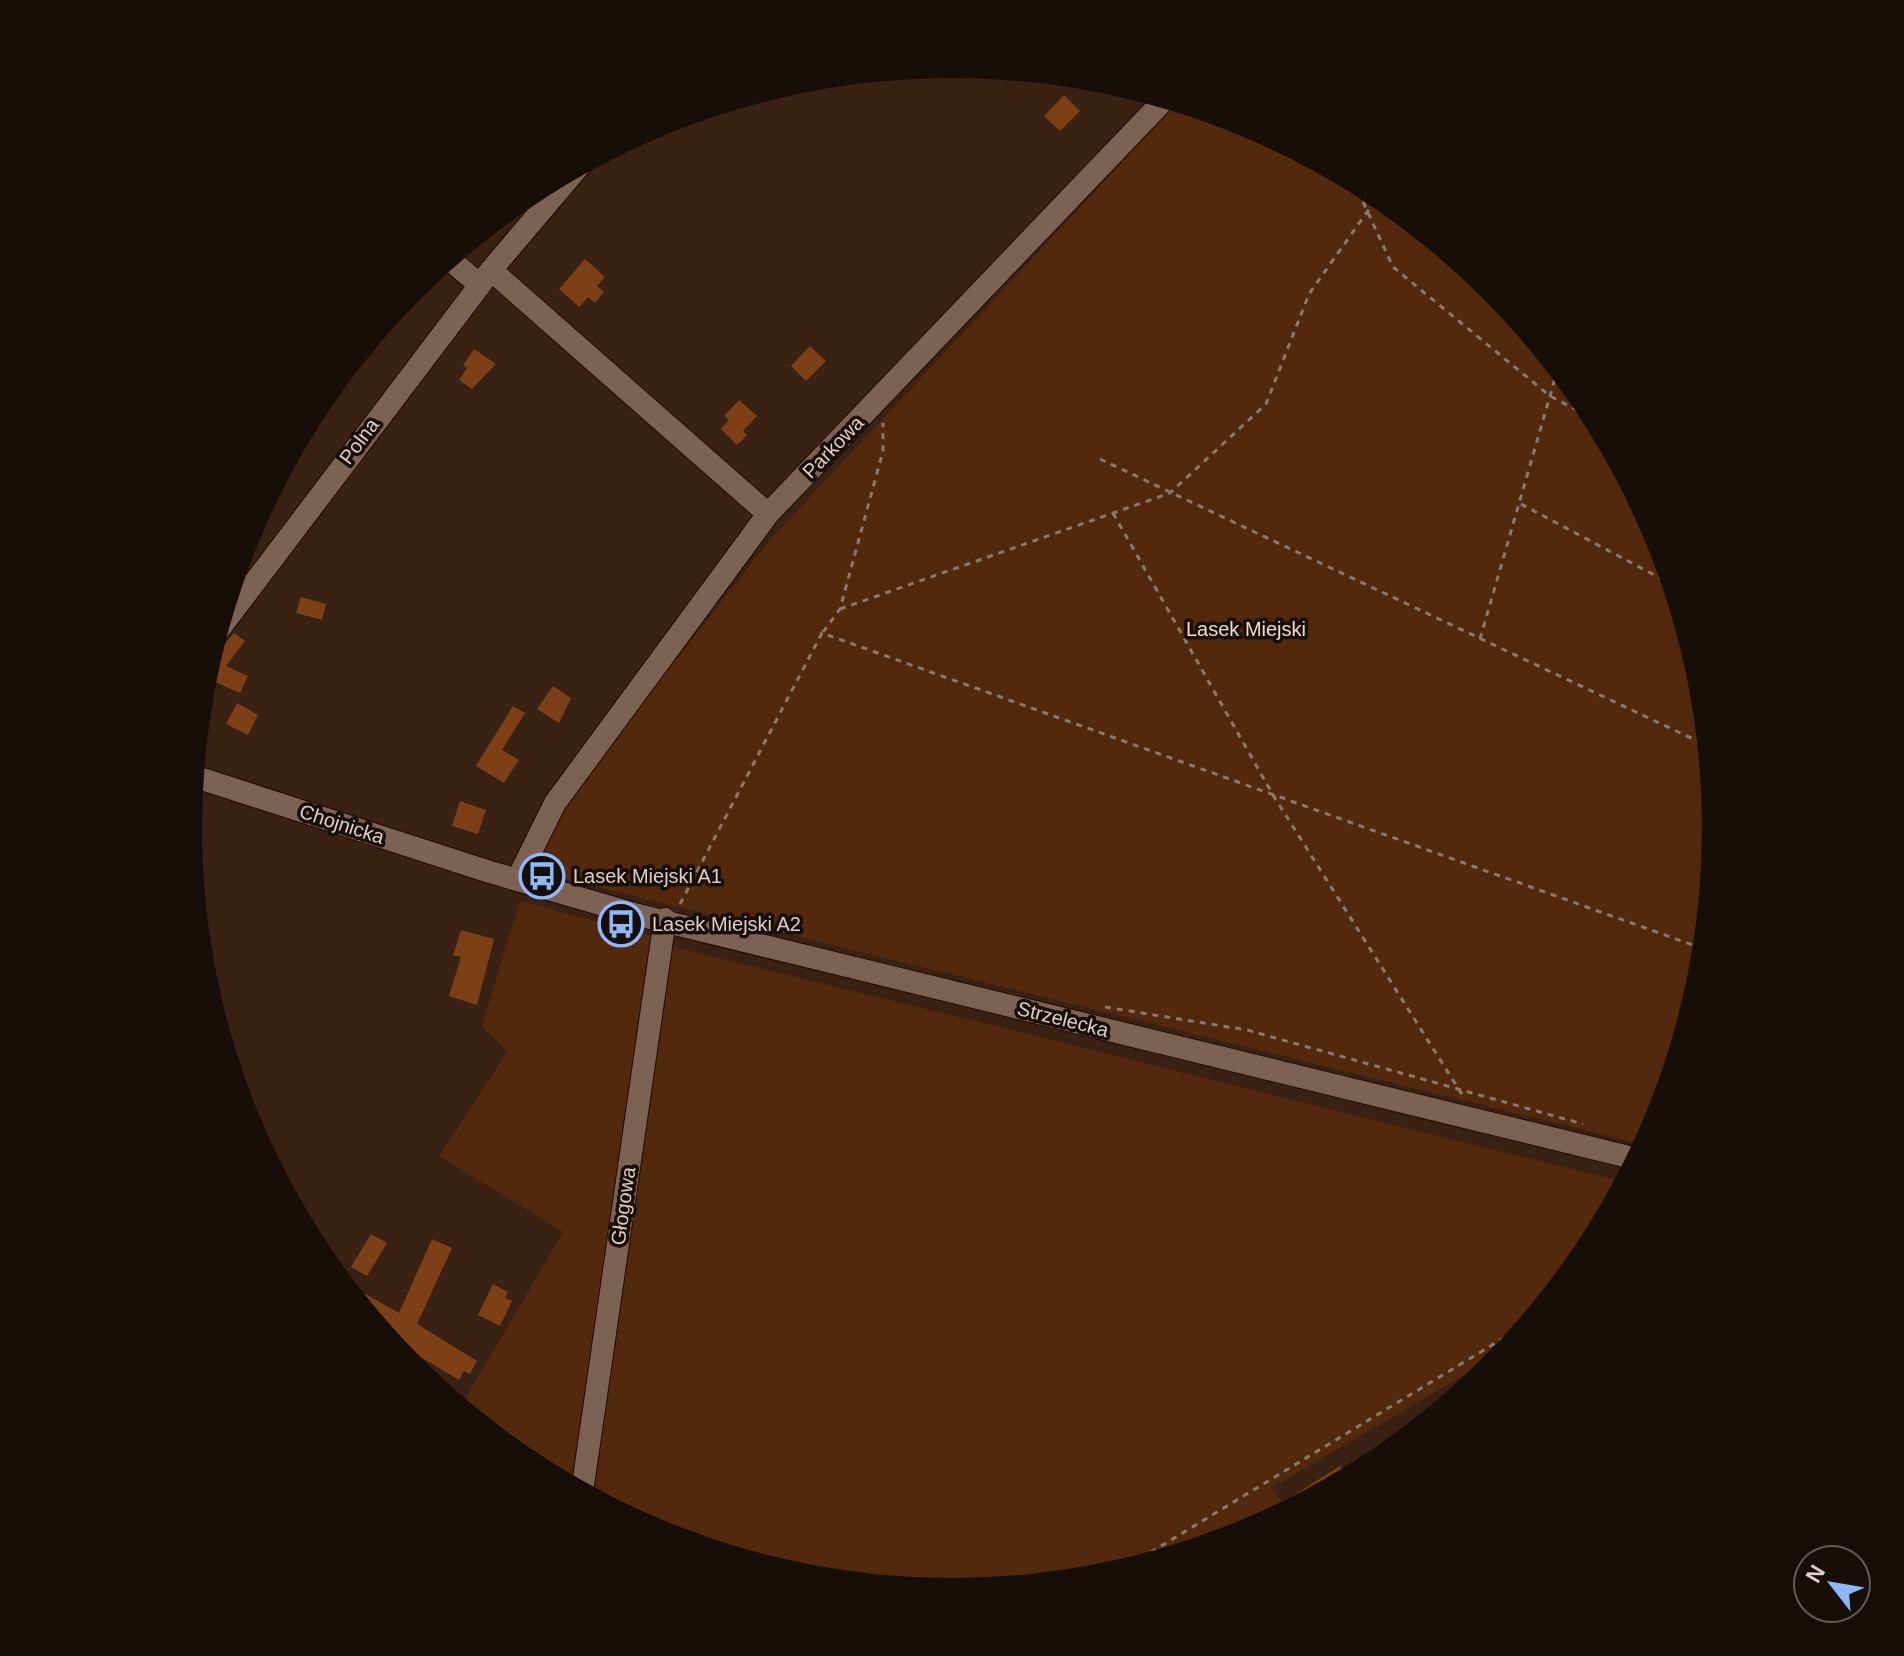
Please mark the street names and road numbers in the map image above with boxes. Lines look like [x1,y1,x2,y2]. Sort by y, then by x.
street label: Parkowa [798,411,869,483]
street label: Polna [335,413,384,468]
street label: Chojnicka [297,800,388,848]
street label: Strzelecka [1015,997,1112,1041]
street label: Głogowa [607,1165,640,1247]

